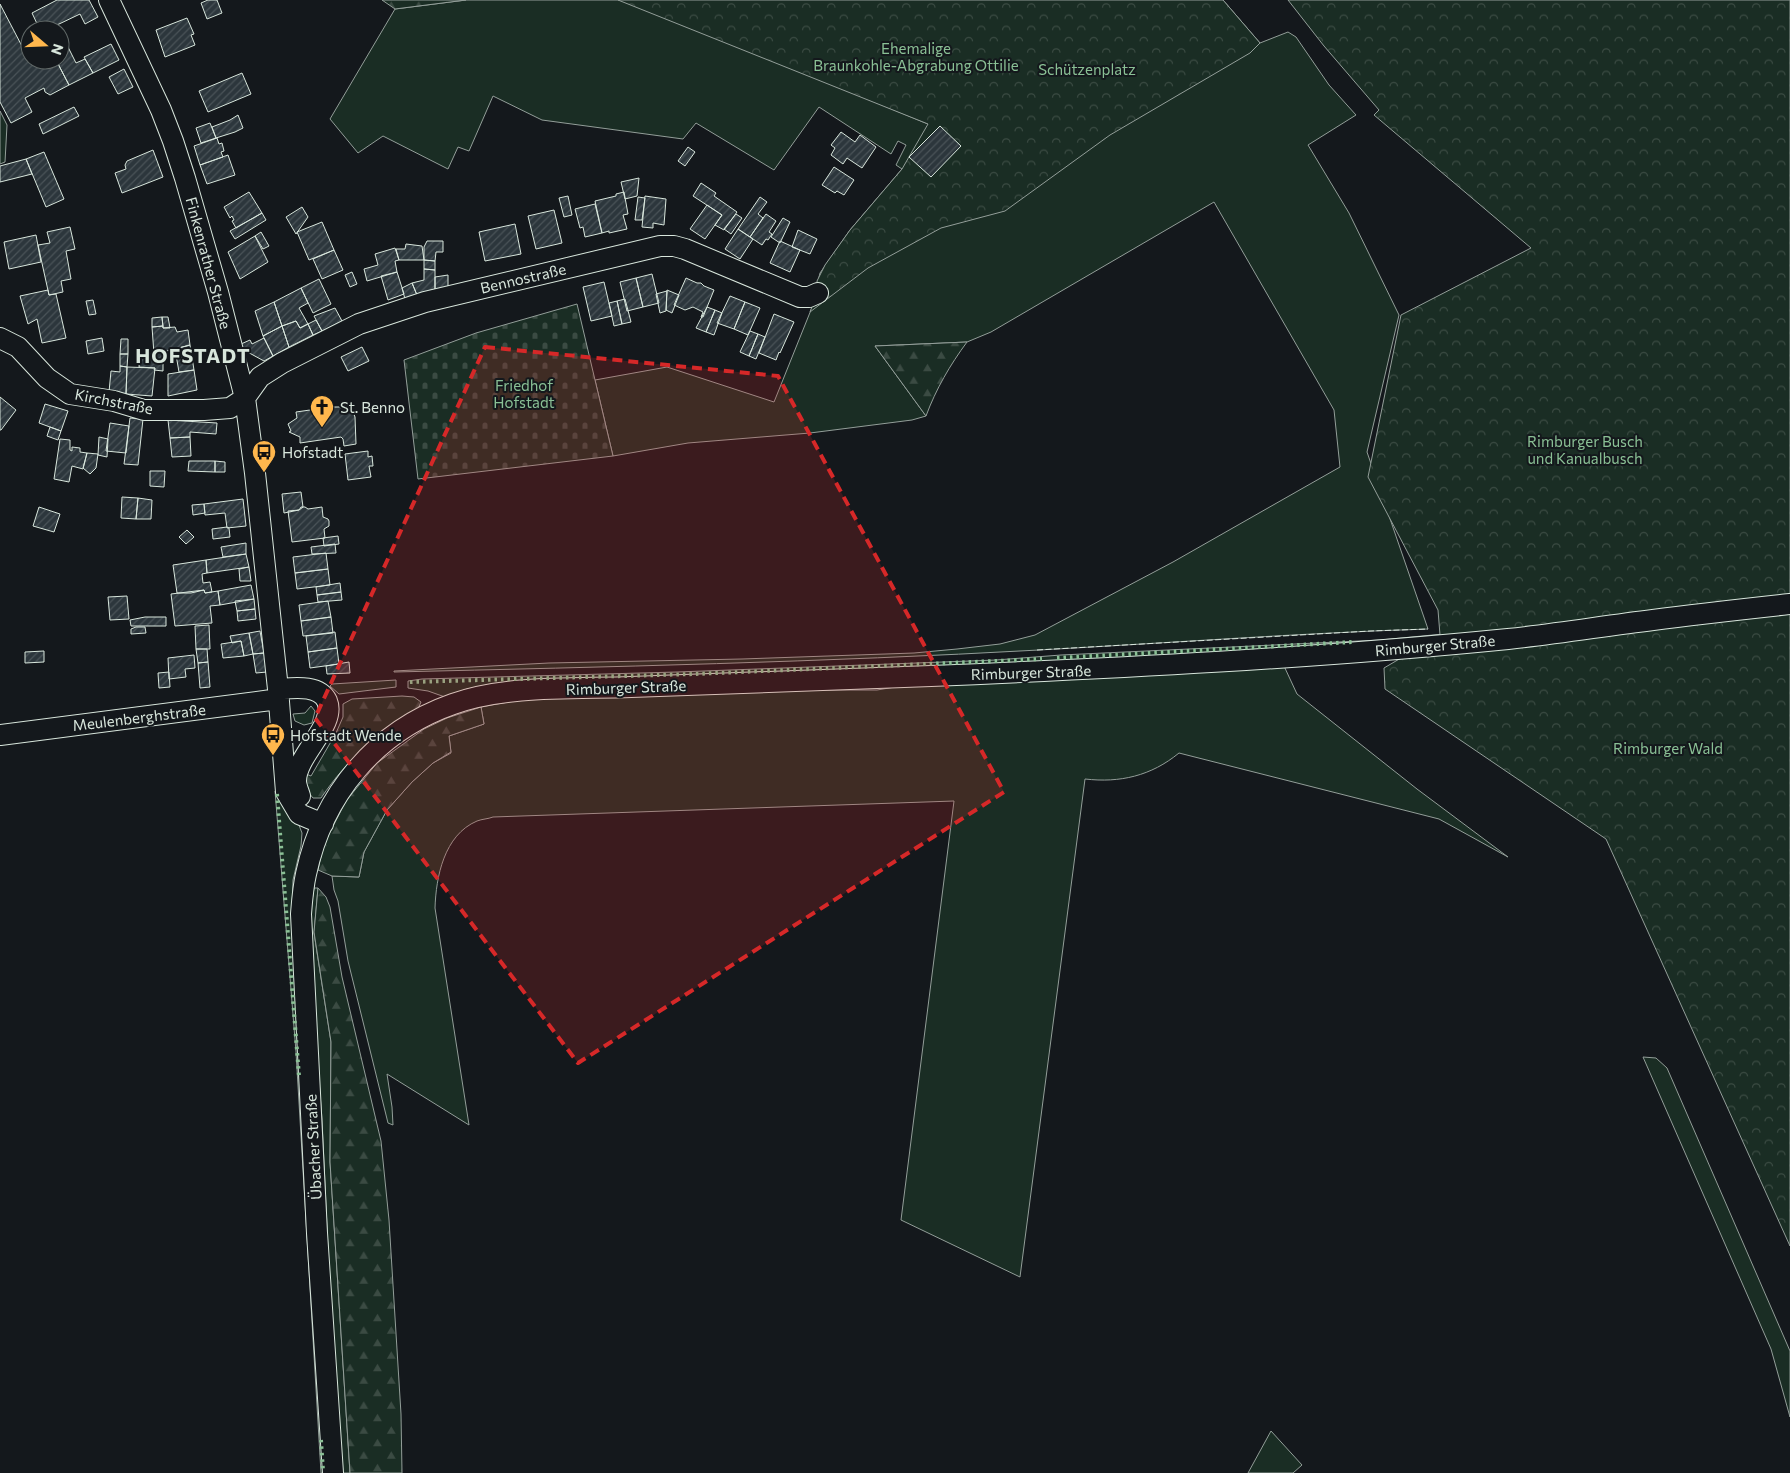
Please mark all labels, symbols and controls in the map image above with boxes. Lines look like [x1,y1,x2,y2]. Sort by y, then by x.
north arrow [20,20,70,70]
park label: Ehemalige Braunkohle-Abgrabung Ottilie [813,39,1019,74]
text: N [48,42,68,57]
park label: Schützenplatz [1038,60,1136,78]
street label: Finkenrather Straße [183,195,235,331]
street label: Bennostraße [478,259,568,297]
district label: HOFSTADT [135,343,251,367]
park label: Friedhof Hofstadt [493,376,555,411]
street label: Kirchstraße [73,385,155,417]
church icon: St. Benno [309,394,335,428]
place label: St. Benno [340,398,405,416]
park label: Rimburger Busch und Kanualbusch [1527,432,1643,467]
bus stop icon: Hofstadt [251,439,277,473]
place label: Hofstadt [282,443,343,461]
street label: Rimburger Straße [1374,631,1496,659]
street label: Rimburger Straße [970,661,1092,683]
street label: Rimburger Straße [565,676,687,698]
street label: Meulenberghstraße [71,700,207,734]
bus stop icon: Hofstadt Wende [260,722,286,756]
place label: Hofstadt Wende [290,726,402,744]
park label: Rimburger Wald [1613,739,1723,757]
street label: Übacher Straße [301,1094,325,1200]

